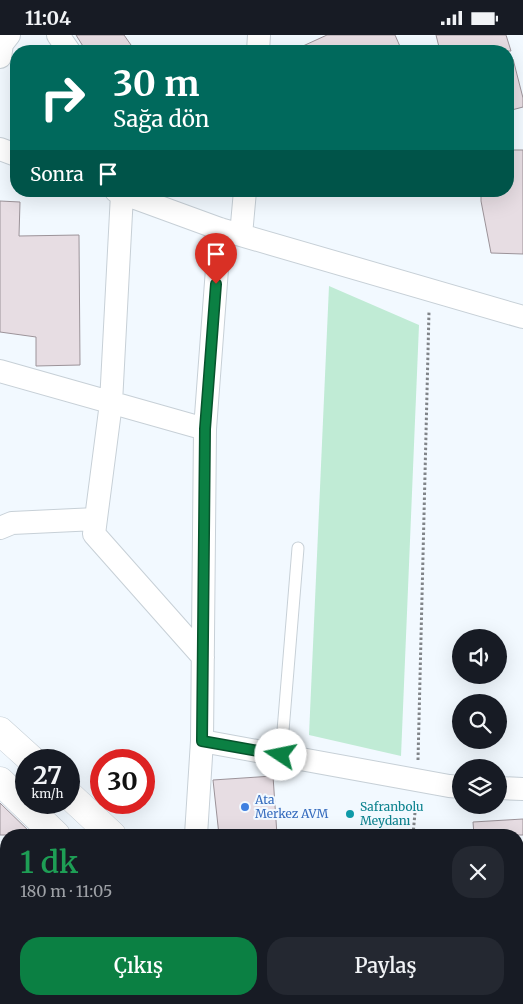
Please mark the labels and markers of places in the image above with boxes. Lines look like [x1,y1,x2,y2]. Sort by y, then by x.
pin [195,233,237,284]
place label: Ata Merkez AVM [254,792,328,821]
place label: Safranbolu Meydanı [360,799,424,828]
marker: Ata Merkez AVM [239,801,251,813]
marker: Safranbolu Meydanı [344,808,356,820]

